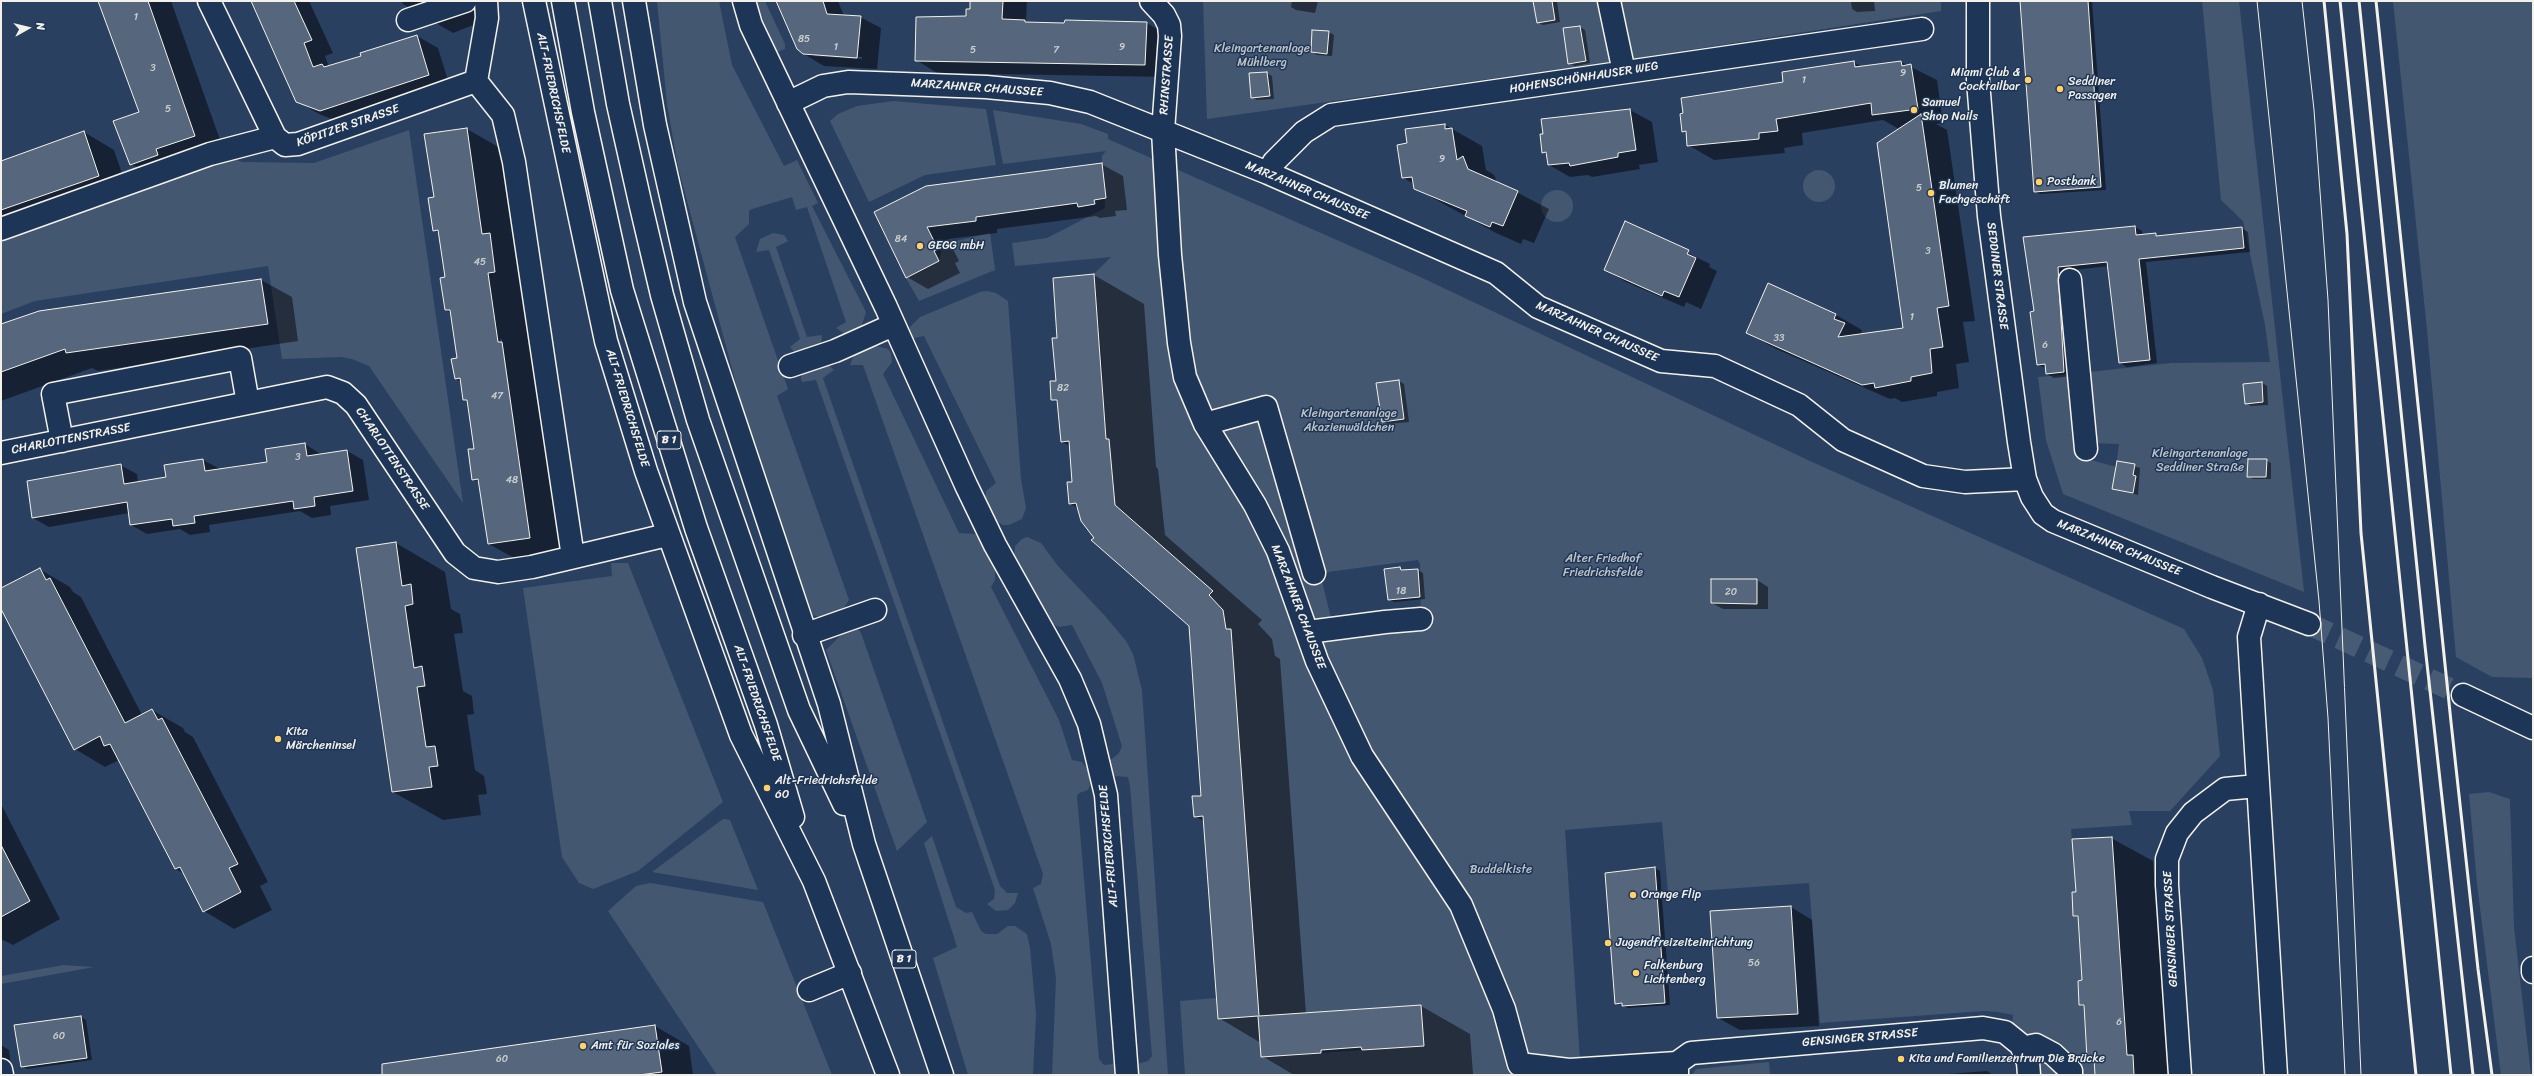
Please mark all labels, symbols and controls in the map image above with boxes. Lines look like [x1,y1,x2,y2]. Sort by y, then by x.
north arrow [8,8,48,48]
house number: 1 [134,11,138,23]
text: N [30,21,50,31]
street label: ALT-FRIEDRICHSFELDE [533,31,573,155]
house number: 85 [798,33,810,45]
street label: RHINSTRASSE [1157,35,1177,115]
house number: 1 [834,41,838,53]
house number: 9 [1119,41,1125,53]
park label: Kleingartenanlage Mühlberg [1214,42,1310,70]
house number: 5 [970,44,976,56]
house number: 7 [1053,44,1059,56]
street label: HOHENSCHÖNHAUSER WEG [1509,59,1659,97]
house number: 3 [150,62,156,74]
place label: Miami Club & Cocktailbar [1951,66,2020,94]
house number: 9 [1900,67,1906,79]
house number: 1 [1802,74,1806,86]
marker: Miami Club & Cocktailbar [2023,75,2033,85]
place label: Seddiner Passagen [2068,75,2117,103]
street label: MARZAHNER CHAUSSEE [910,76,1044,100]
marker: Seddiner Passagen [2055,84,2065,94]
place label: Samuel Shop Nails [1922,96,1978,124]
street label: KÖPITZER STRASSE [295,102,401,150]
house number: 5 [165,103,171,115]
marker: Samuel Shop Nails [1909,105,1919,115]
house number: 9 [1439,153,1445,165]
street label: MARZAHNER CHAUSSEE [1243,158,1371,224]
place label: Postbank [2047,175,2096,189]
marker: Postbank [2034,177,2044,187]
place label: Blumen Fachgeschäft [1939,179,2010,207]
house number: 5 [1916,182,1922,194]
marker: Blumen Fachgeschäft [1926,188,1936,198]
street label: SEDDINER STRASSE [1983,221,2011,331]
house number: 84 [895,233,907,245]
place label: GEGG mbH [928,239,984,253]
marker: GEGG mbH [915,241,925,251]
house number: 3 [1925,245,1931,257]
house number: 45 [474,256,486,268]
street label: MARZAHNER CHAUSSEE [1534,298,1660,366]
house number: 1 [1910,311,1914,323]
house number: 33 [1774,332,1784,344]
house number: 6 [2042,339,2048,351]
street label: ALT-FRIEDRICHSFELDE [602,347,652,469]
house number: 82 [1057,382,1069,394]
house number: 47 [491,390,503,402]
street label: CHARLOTTENSTRASSE [352,405,432,513]
park label: Kleingartenanlage Akazienwäldchen [1301,407,1397,435]
street label: CHARLOTTENSTRASSE [10,420,132,458]
road number: B 1 [657,431,681,449]
park label: Kleingartenanlage Seddiner Straße [2152,447,2248,475]
house number: 3 [295,451,301,463]
house number: 48 [506,474,518,486]
street label: MARZAHNER CHAUSSEE [2055,517,2183,579]
street label: MARZAHNER CHAUSSEE [1268,543,1328,671]
park label: Alter Friedhof Friedrichsfelde [1563,552,1643,580]
house number: 18 [1396,585,1406,597]
house number: 20 [1725,586,1737,598]
street label: ALT-FRIEDRICHSFELDE [730,643,784,763]
place label: Kita Märcheninsel [286,725,356,753]
marker: Kita Märcheninsel [273,734,283,744]
place label: Alt-Friedrichsfelde 60 [775,774,878,802]
marker: Alt-Friedrichsfelde 60 [762,783,772,793]
street label: ALT-FRIEDRICHSFELDE [1096,784,1122,908]
park label: Buddelkiste [1470,863,1532,877]
street label: GENSINGER STRASSE [2161,871,2181,987]
place label: Orange Flip [1641,888,1701,902]
marker: Orange Flip [1628,890,1638,900]
place label: Jugendfreizeiteinrichtung [1616,936,1753,950]
marker: Jugendfreizeiteinrichtung [1603,938,1613,948]
road number: B 1 [892,950,916,968]
house number: 56 [1748,957,1760,969]
place label: Falkenburg Lichtenberg [1644,959,1706,987]
marker: Falkenburg Lichtenberg [1631,968,1641,978]
house number: 6 [2116,1016,2122,1028]
street label: GENSINGER STRASSE [1802,1026,1918,1050]
house number: 60 [53,1030,65,1042]
place label: Amt für Soziales [591,1039,679,1053]
marker: Amt für Soziales [578,1041,588,1051]
place label: Kita und Familienzentrum Die Brücke [1909,1052,2105,1066]
house number: 60 [496,1053,508,1065]
marker: Kita und Familienzentrum Die Brücke [1896,1054,1906,1064]

